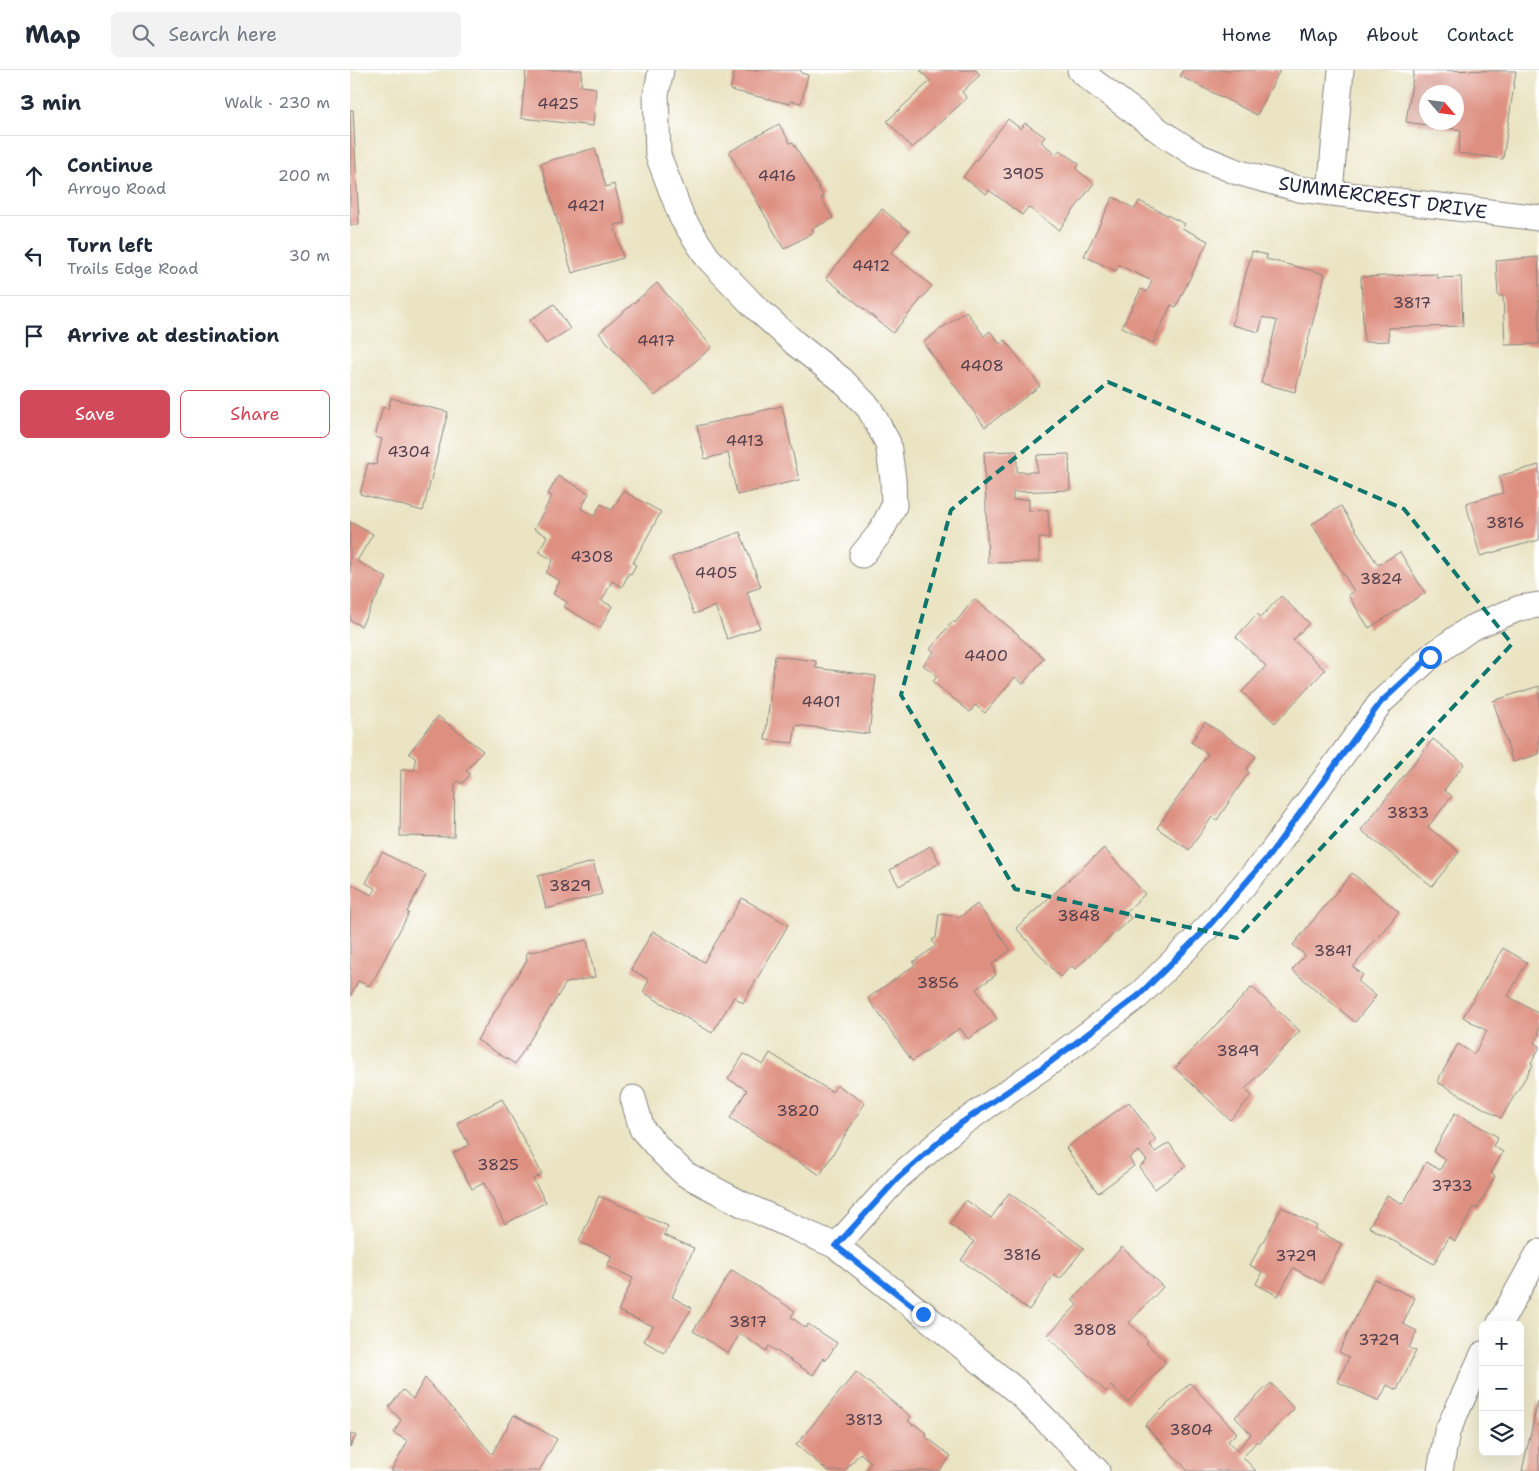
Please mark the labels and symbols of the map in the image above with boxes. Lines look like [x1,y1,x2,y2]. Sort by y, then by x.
north arrow [1419,85,1464,130]
house number: 4425 [537,93,579,114]
house number: 3905 [1002,163,1044,184]
house number: 4416 [758,165,796,186]
street label: SUMMERCREST DRIVE [1277,170,1489,225]
house number: 4421 [567,195,605,216]
house number: 4412 [852,255,890,276]
house number: 3817 [1393,292,1431,313]
house number: 4417 [637,330,675,351]
house number: 4408 [960,355,1004,376]
house number: 4413 [726,430,764,451]
house number: 4304 [388,441,430,462]
house number: 3816 [1486,512,1524,533]
house number: 4308 [570,546,614,567]
house number: 4405 [695,562,737,583]
house number: 3824 [1360,568,1402,589]
house number: 4400 [964,645,1008,666]
route start [1419,646,1442,669]
house number: 4401 [801,691,841,712]
house number: 3833 [1387,802,1429,823]
house number: 3829 [549,875,591,896]
house number: 3848 [1057,905,1101,926]
house number: 3841 [1314,940,1352,961]
house number: 3856 [917,972,959,993]
house number: 3849 [1217,1040,1260,1061]
house number: 3820 [777,1100,819,1121]
house number: 3825 [477,1154,519,1175]
house number: 3733 [1431,1175,1473,1196]
house number: 3816 [1003,1244,1041,1265]
house number: 3729 [1275,1245,1317,1266]
route end [912,1303,935,1326]
house number: 3817 [729,1311,767,1332]
house number: 3808 [1073,1319,1117,1340]
house number: 3729 [1358,1329,1400,1350]
house number: 3813 [845,1409,883,1430]
house number: 3804 [1169,1419,1213,1440]

